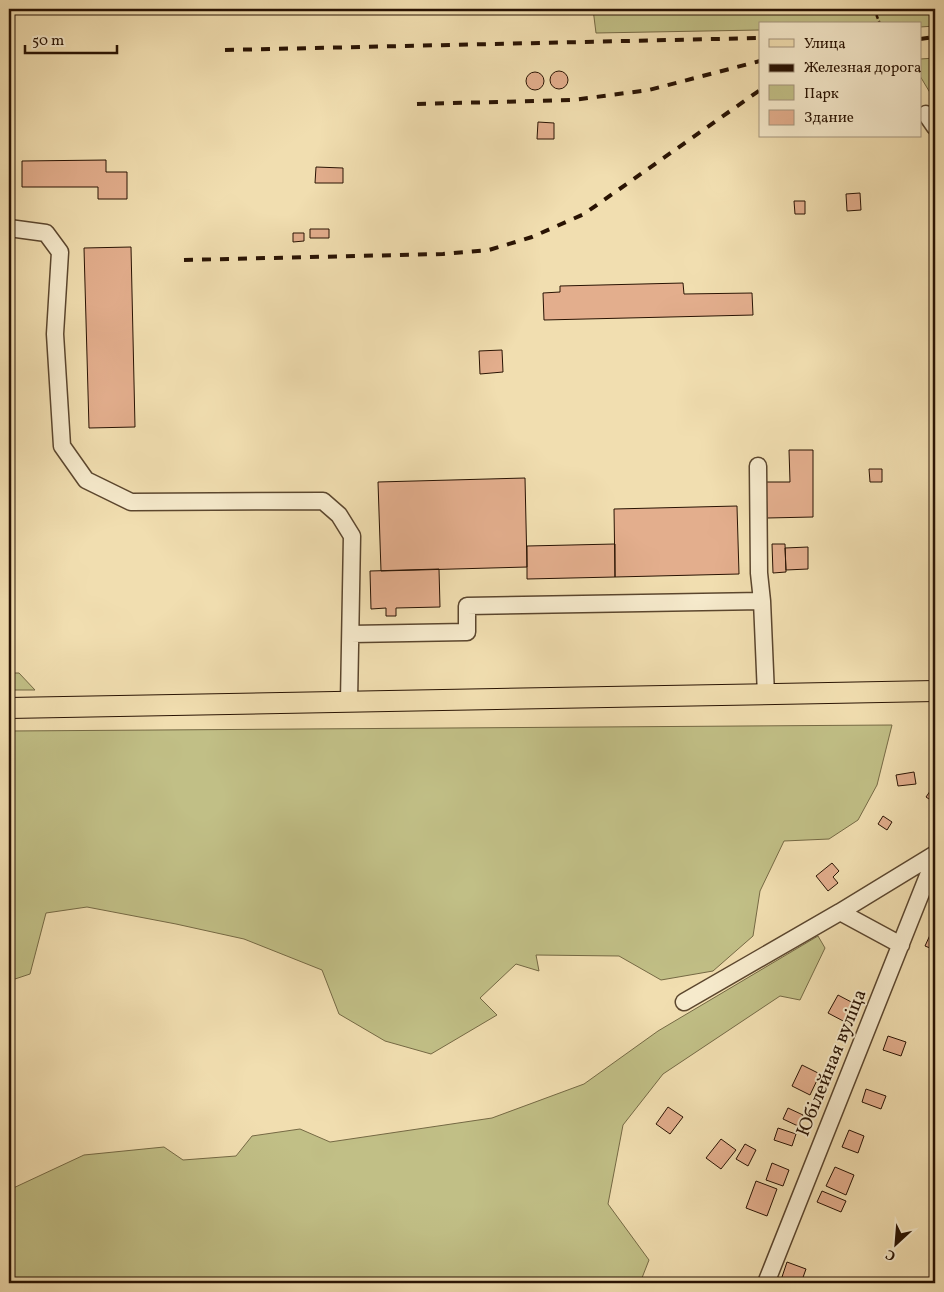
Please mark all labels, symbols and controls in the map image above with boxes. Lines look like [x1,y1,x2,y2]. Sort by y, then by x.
scale bar [25,22,118,54]
legend [759,22,922,138]
text: 50 m [32,31,64,52]
text: Улица [804,34,846,55]
text: Железная дорога [804,58,921,79]
text: Парк [804,84,839,105]
text: Здание [804,108,854,129]
street label: Юбілейная вуліца [791,986,873,1140]
north arrow [872,1220,922,1270]
text: С [883,1244,899,1265]

